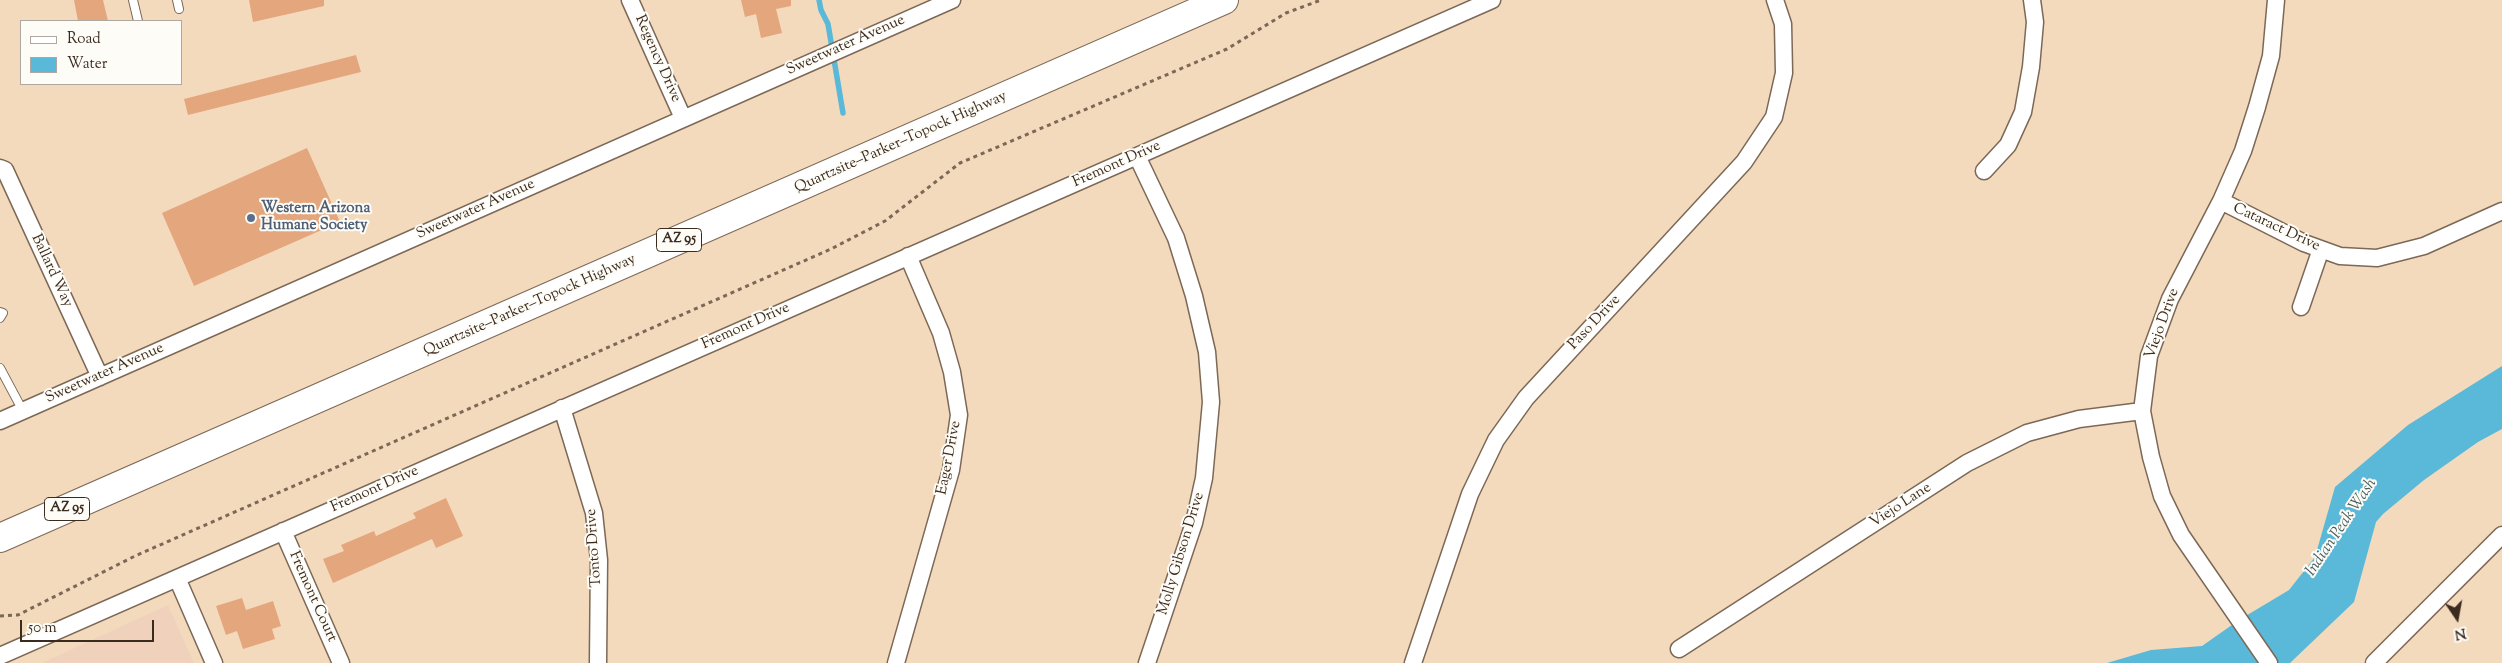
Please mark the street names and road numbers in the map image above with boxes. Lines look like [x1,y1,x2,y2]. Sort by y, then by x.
street label: Sweetwater Avenue [784,12,908,80]
street label: Regency Drive [630,13,684,105]
street label: Quartzsite–Parker–Topock Highway [792,88,1010,198]
street label: Fremont Drive [1070,138,1164,192]
street label: Sweetwater Avenue [414,176,538,244]
street label: Cataract Drive [2230,200,2322,256]
road number: AZ 95 [656,228,702,252]
street label: Ballard Way [26,232,76,310]
street label: Quartzsite–Parker–Topock Highway [421,251,639,361]
street label: Viejo Drive [2142,286,2184,362]
street label: Paso Drive [1565,292,1625,354]
street label: Fremont Drive [699,300,793,354]
street label: Sweetwater Avenue [43,340,167,408]
street label: Eager Drive [934,420,966,496]
street label: Fremont Drive [328,463,422,517]
street label: Viejo Lane [1867,480,1935,532]
street label: Molly Gibson Drive [1155,490,1209,618]
road number: AZ 95 [44,498,90,520]
street label: Tonto Drive [583,508,607,588]
street label: Fremont Court [284,549,340,645]

